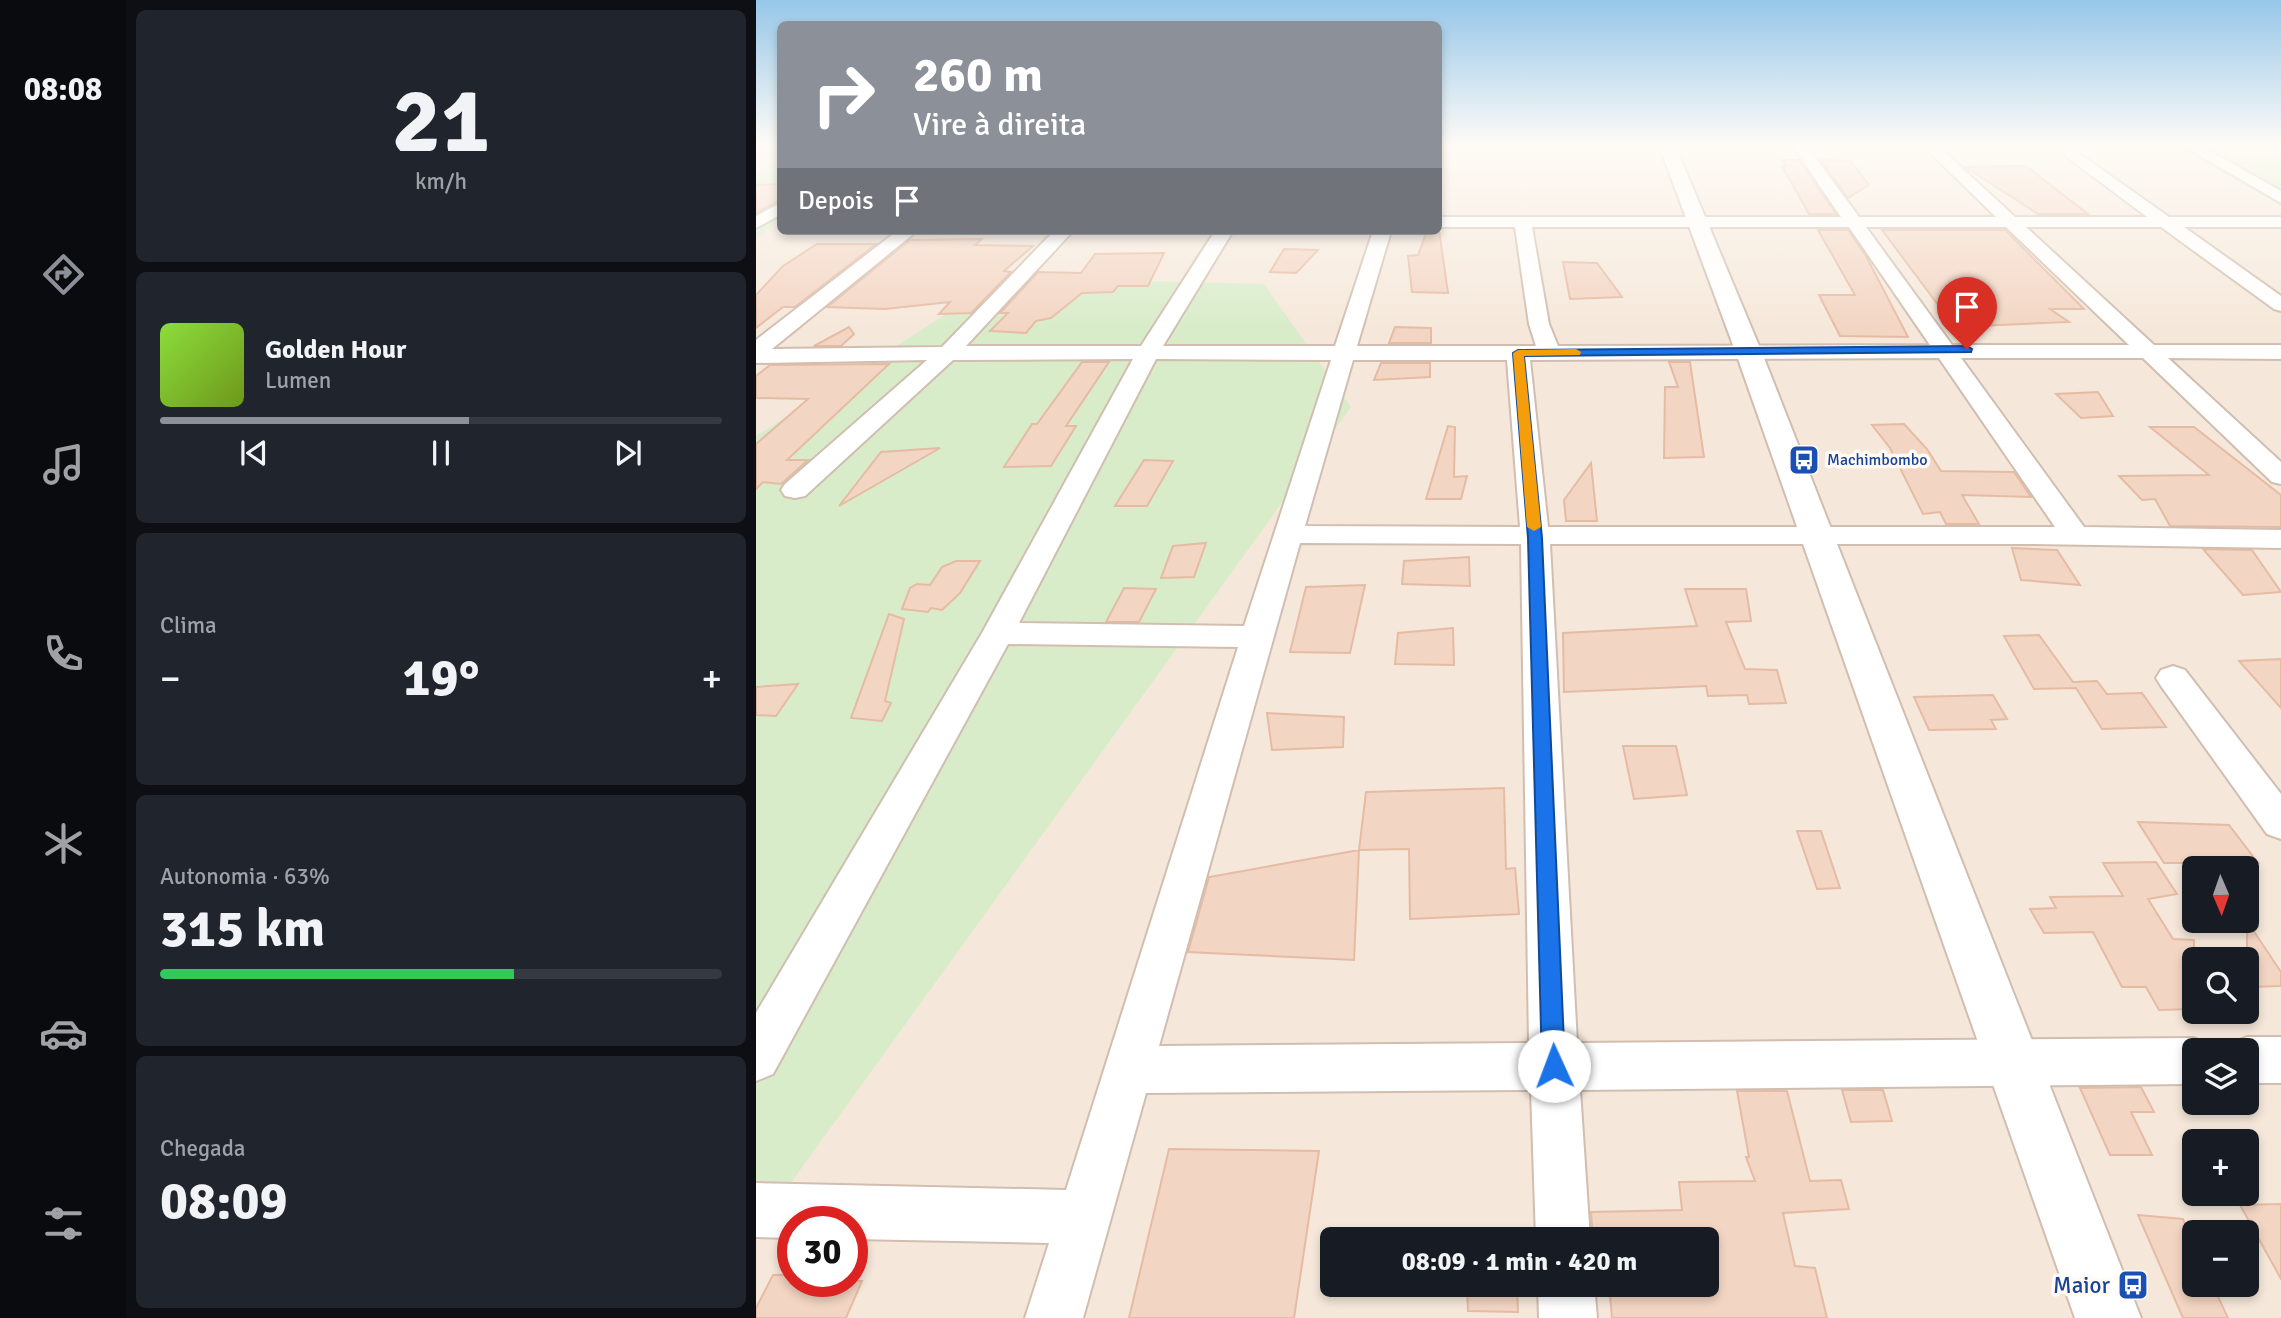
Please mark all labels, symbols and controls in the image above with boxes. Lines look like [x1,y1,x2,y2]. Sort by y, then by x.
text: 260 m [913,45,1043,105]
icon: right [798,49,889,140]
text: 21 [392,65,490,178]
text: 08:08 [24,70,102,109]
text: Vire à direita [913,105,1086,144]
text: km/h [415,167,467,196]
icon: arrive [888,182,926,220]
text: Depois [798,185,874,217]
icon: directions [39,250,88,299]
pin [1937,277,1997,349]
icon: arrive [1948,288,1986,326]
text: Golden Hour [265,334,406,366]
text: Lumen [265,366,331,395]
icon: previous [235,434,273,472]
icon: pause [422,434,460,472]
icon: next [609,434,647,472]
icon: music [39,440,88,489]
bus stop icon: Machimbombo [1787,443,1821,477]
place label: Machimbombo [1827,450,1928,470]
text: Clima [160,611,217,640]
icon: phone [39,629,88,678]
text: 19° [403,646,479,710]
text: − [160,655,181,702]
text: + [701,655,722,702]
icon: climate [39,819,88,868]
north arrow [2182,856,2259,933]
map controls [2182,856,2259,1297]
text: Autonomia · 63% [160,862,330,891]
text: 315 km [160,897,325,961]
button: search [2182,947,2259,1024]
icon: car [39,1009,88,1058]
position arrow [1517,1029,1591,1103]
button: layers [2182,1038,2259,1115]
button: + [2182,1129,2259,1206]
text: Chegada [160,1134,245,1163]
text: 08:09 [160,1169,288,1233]
icon: filters [39,1199,88,1248]
speed limit sign: 30 [777,1206,868,1297]
button: − [2182,1220,2259,1297]
text: 08:09 · 1 min · 420 m [1402,1246,1637,1278]
bus stop icon: Maior [2116,1268,2150,1302]
place label: Maior [2053,1271,2111,1300]

